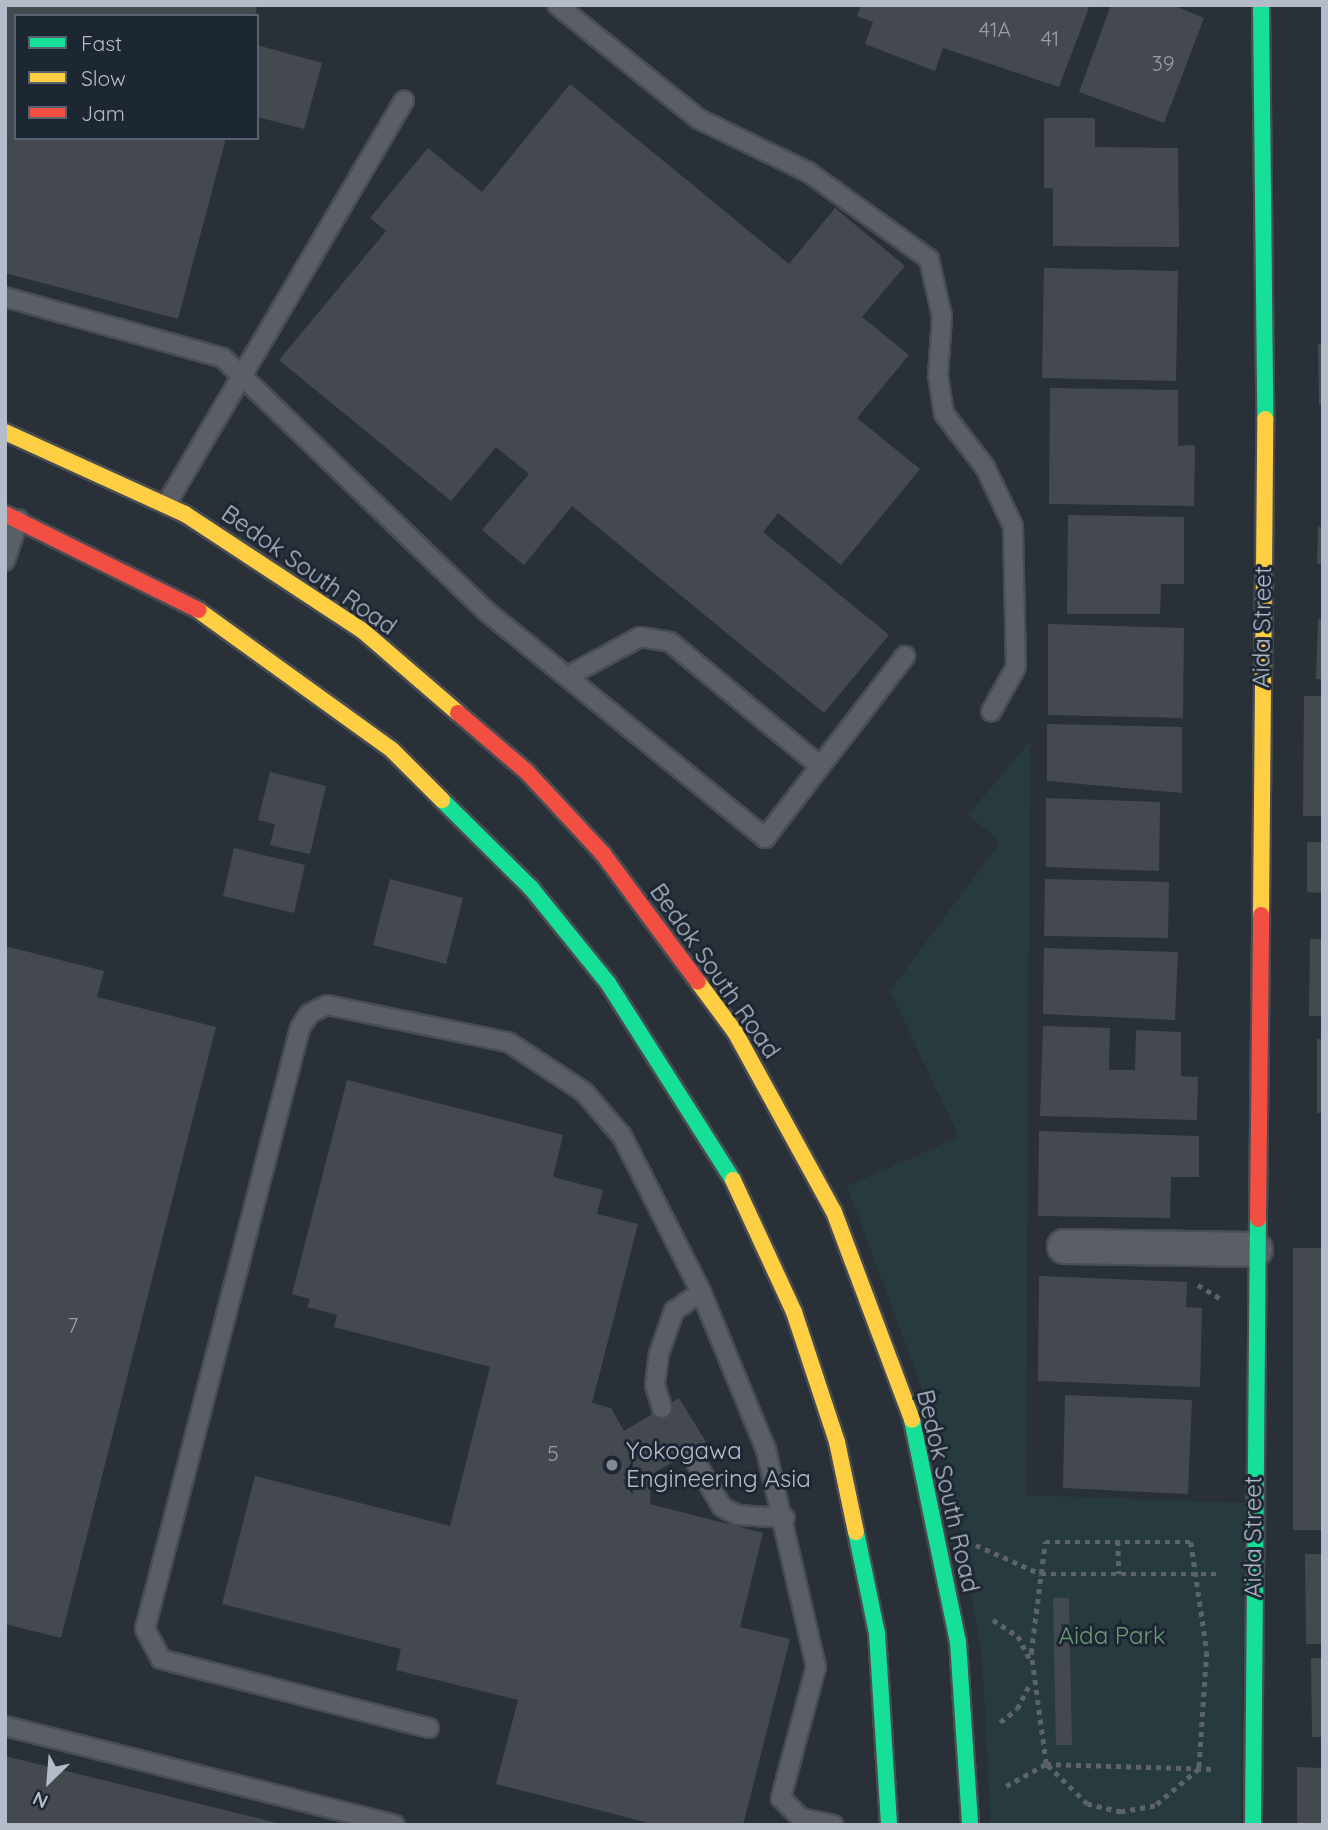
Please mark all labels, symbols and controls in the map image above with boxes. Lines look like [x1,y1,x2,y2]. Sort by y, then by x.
legend [14,14,259,140]
house number: 41A [979,16,1011,42]
house number: 41 [1041,25,1059,51]
text: Fast [81,30,122,56]
house number: 39 [1152,50,1174,76]
text: Slow [81,65,126,91]
text: Jam [81,100,125,126]
street label: Bedok South Road [216,499,402,641]
street label: Aida Street [1247,566,1277,688]
street label: Bedok South Road [644,878,786,1064]
house number: 7 [68,1312,78,1338]
street label: Bedok South Road [911,1387,985,1595]
place label: Yokogawa Engineering Asia [626,1437,811,1493]
house number: 5 [547,1440,559,1466]
marker: Yokogawa Engineering Asia [604,1457,620,1473]
street label: Aida Street [1239,1476,1267,1598]
park label: Aida Park [1058,1622,1166,1650]
north arrow [14,1746,84,1816]
text: N [29,1786,52,1814]

